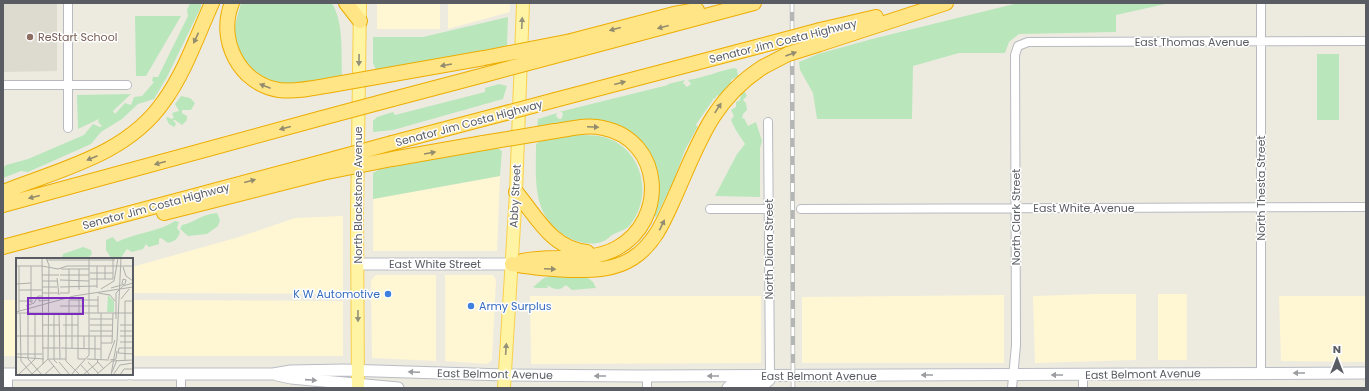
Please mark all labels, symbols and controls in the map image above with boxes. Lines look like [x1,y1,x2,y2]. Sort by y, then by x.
street label: Senator Jim Costa Highway [707,15,859,67]
one-way arrow [519,16,525,29]
one-way arrow [656,24,668,30]
one-way arrow [608,27,621,33]
place label: ReStart School [38,29,117,45]
marker: ReStart School [25,32,35,42]
one-way arrow [193,33,199,44]
street label: East Thomas Avenue [1135,34,1249,50]
one-way arrow [785,50,797,56]
one-way arrow [356,54,362,67]
one-way arrow [440,62,452,68]
one-way arrow [614,79,626,85]
one-way arrow [259,82,271,88]
street label: Senator Jim Costa Highway [394,95,545,150]
one-way arrow [714,103,722,113]
one-way arrow [587,124,600,130]
one-way arrow [279,125,291,131]
street label: North Blackstone Avenue [350,126,366,263]
street label: North Thesta Street [1253,136,1269,241]
one-way arrow [424,149,436,155]
one-way arrow [86,154,98,161]
one-way arrow [153,160,165,166]
street label: Abby Street [505,164,525,228]
street label: North Clark Street [1008,169,1024,265]
street label: Senator Jim Costa Highway [81,178,232,233]
one-way arrow [244,178,256,184]
one-way arrow [28,194,40,200]
street label: North Diana Street [761,199,777,299]
street label: East White Avenue [1033,200,1135,216]
one-way arrow [659,219,665,230]
street label: East White Street [389,256,481,272]
inset map [16,258,133,375]
one-way arrow [544,266,557,272]
place label: K W Automotive [293,286,380,302]
marker: K W Automotive [383,289,393,299]
place label: Army Surplus [479,298,552,314]
marker: Army Surplus [466,301,476,311]
one-way arrow [355,310,361,323]
north arrow [1317,339,1357,379]
text: N [1333,341,1341,357]
one-way arrow [503,342,509,355]
street label: East Belmont Avenue [437,365,553,383]
street label: East Belmont Avenue [1085,365,1201,383]
one-way arrow [408,368,420,375]
street label: East Belmont Avenue [761,368,877,384]
one-way arrow [1292,370,1305,376]
one-way arrow [920,372,933,378]
one-way arrow [1050,372,1063,378]
one-way arrow [593,373,606,379]
one-way arrow [706,373,719,379]
one-way arrow [305,376,317,383]

